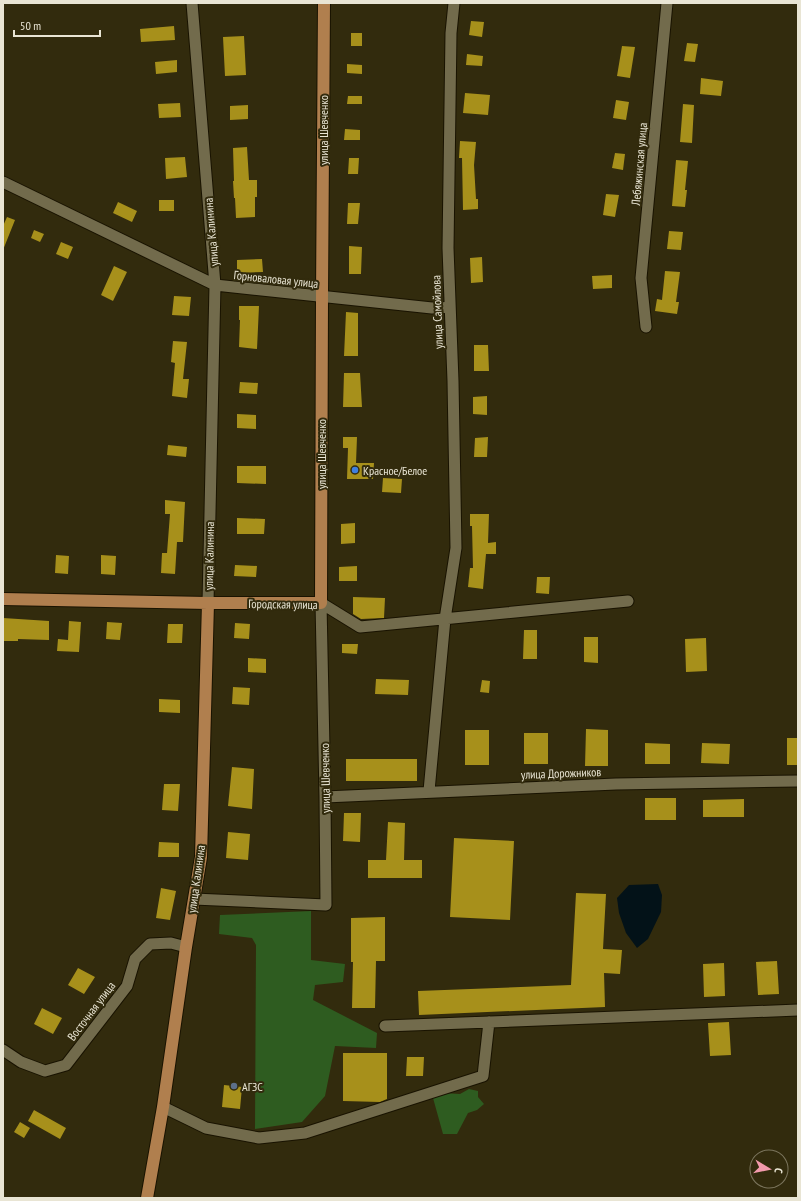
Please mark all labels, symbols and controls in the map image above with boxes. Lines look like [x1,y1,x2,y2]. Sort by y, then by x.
scale bar [14,12,100,38]
text: 50 m [20,18,41,33]
street label: улица Шевченко [316,95,331,165]
street label: Лебяжинская улица [628,122,650,207]
street label: улица Калинина [201,197,221,267]
street label: Горноваловая улица [233,267,319,291]
street label: улица Самойлова [428,275,446,349]
street label: улица Шевченко [314,419,329,489]
place label: Красное/Белое [363,463,427,478]
marker: Красное/Белое [350,465,360,475]
street label: улица Калинина [201,521,217,590]
street label: Городская улица [248,596,318,612]
street label: улица Шевченко [317,743,333,813]
street label: улица Дорожников [521,764,602,782]
street label: улица Калинина [184,844,208,914]
street label: Восточная улица [64,978,118,1044]
place label: АГЗС [242,1079,263,1094]
marker: АГЗС [229,1081,239,1091]
north arrow [749,1149,789,1189]
text: С [772,1167,786,1174]

